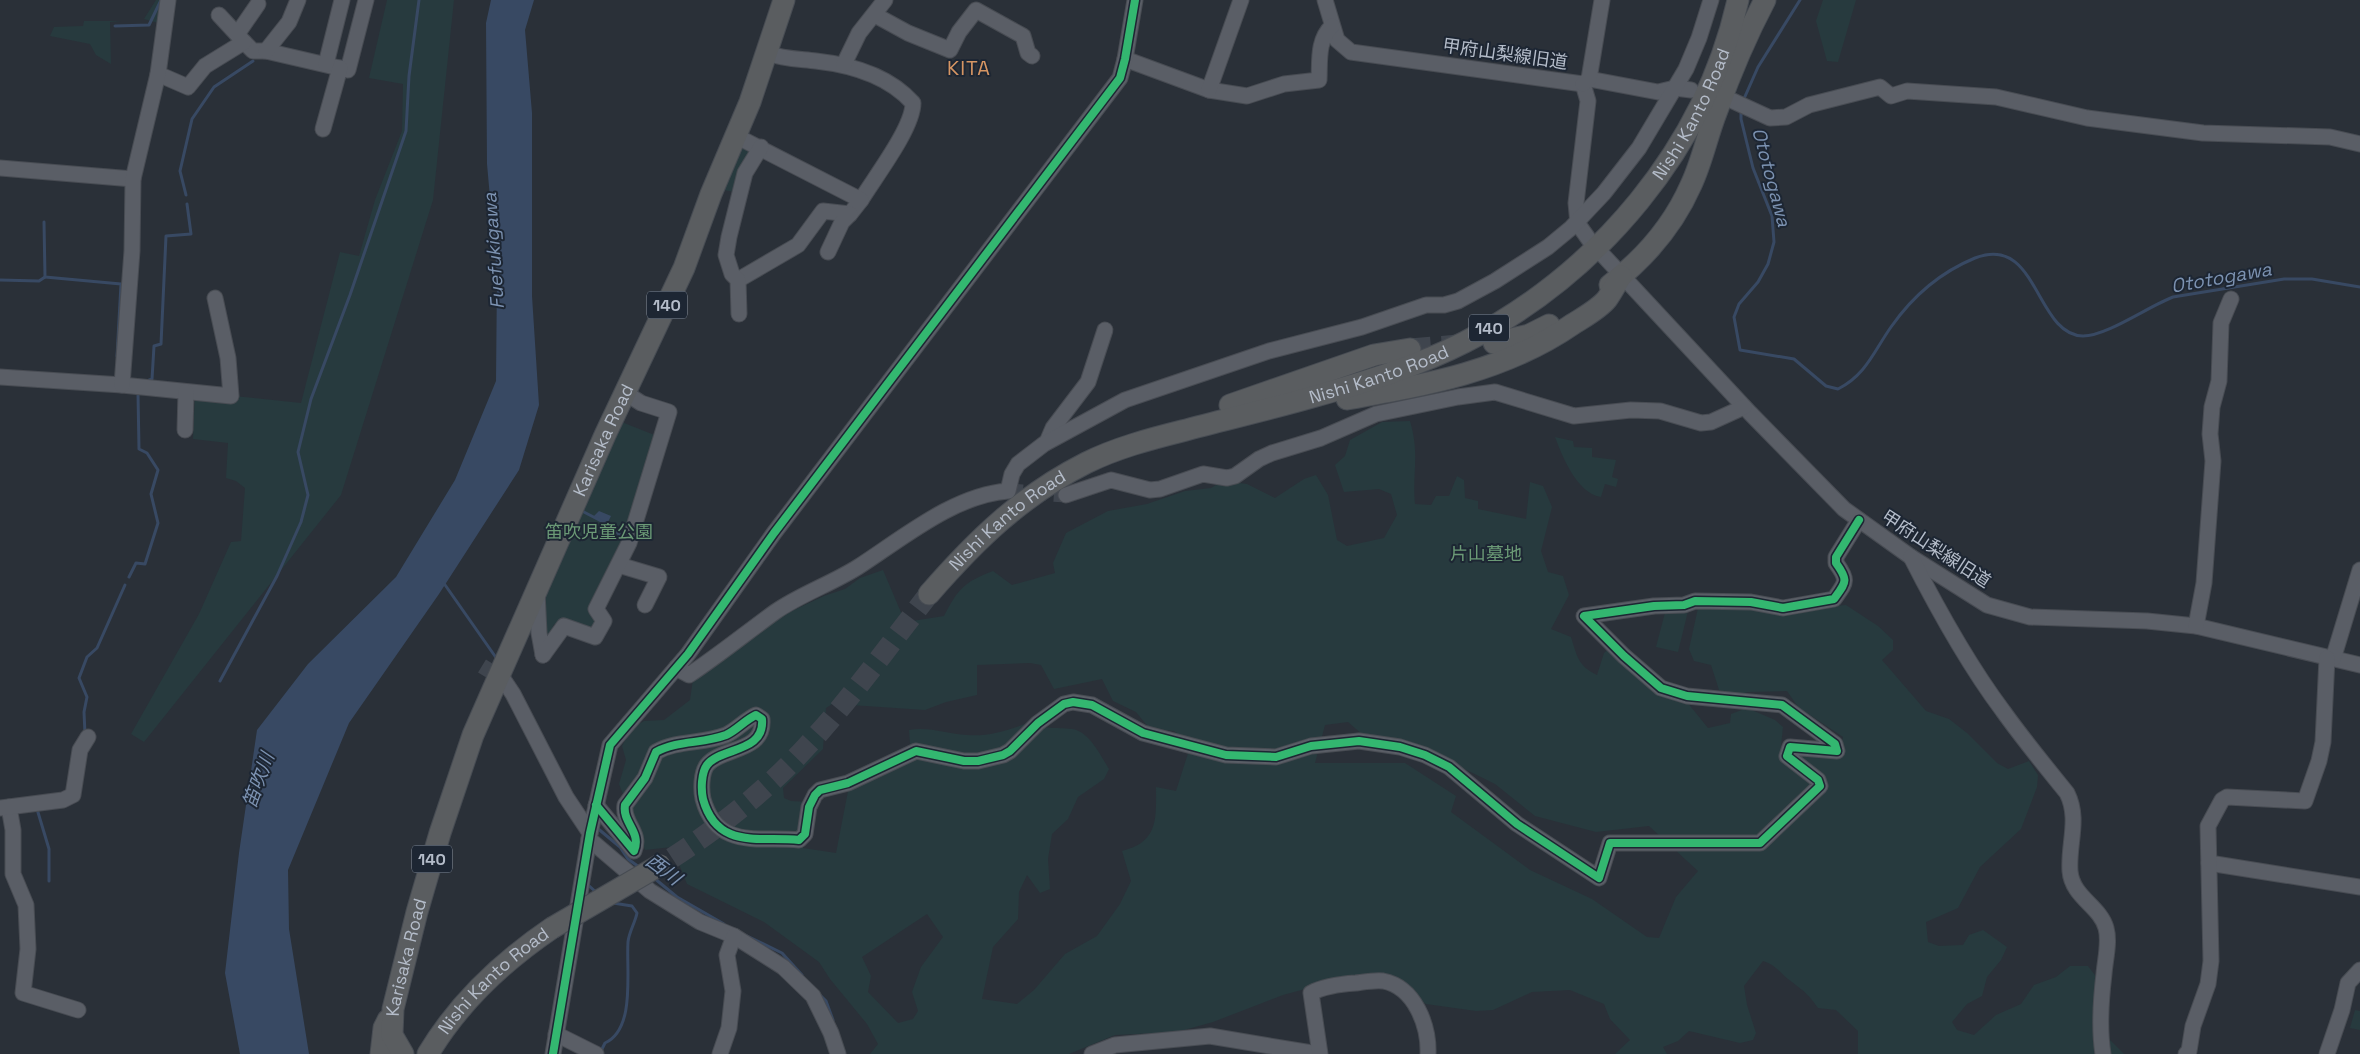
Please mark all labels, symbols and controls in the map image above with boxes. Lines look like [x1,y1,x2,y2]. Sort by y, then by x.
street label: 甲府山梨線旧道 [1441,33,1569,74]
street label: Nishi Kanto Road [1647,45,1735,184]
district label: KITA [947,55,991,81]
water label: Ototogawa [1746,125,1797,229]
water label: Fuefukigawa [477,192,510,310]
water label: Ototogawa [2169,256,2273,299]
road number: 140 [647,292,687,318]
road number: 140 [1469,314,1509,342]
street label: Nishi Kanto Road [1306,340,1452,408]
street label: Karisaka Road [567,380,639,500]
street label: Nishi Kanto Road [944,465,1070,575]
street label: 甲府山梨線旧道 [1877,505,1995,593]
park label: 笛吹児童公園 [545,520,653,543]
park label: 片山墓地 [1450,542,1522,565]
water label: 笛吹川 [237,747,281,811]
road number: 140 [412,846,452,872]
water label: 西川 [641,848,688,892]
street label: Karisaka Road [381,896,431,1017]
street label: Nishi Kanto Road [432,922,553,1039]

